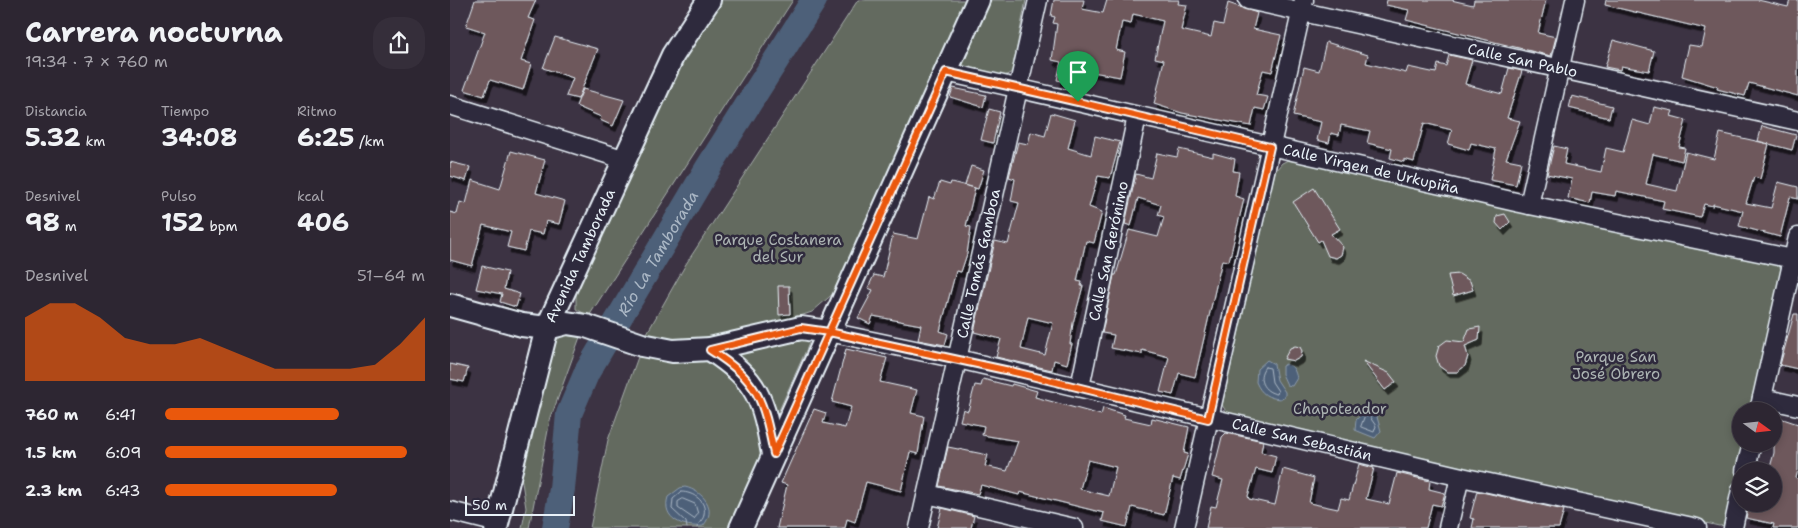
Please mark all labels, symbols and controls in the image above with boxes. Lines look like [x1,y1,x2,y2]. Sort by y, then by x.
text: Carrera nocturna [25,13,283,51]
button: share [373,17,425,69]
street label: Calle San Pablo [1466,39,1579,82]
text: 19:34 · 7 × 760 m [25,51,168,72]
pin [1057,51,1099,102]
icon: arrive [1064,58,1092,86]
text: Distancia [25,102,87,120]
text: Tiempo [161,102,209,120]
text: Ritmo [297,102,337,120]
text: 5.32 [25,120,81,154]
text: 34:08 [161,120,237,154]
text: 6:25 [297,120,354,154]
text: km [81,132,105,150]
text: /km [354,132,384,150]
street label: Calle Virgen de Urkupiña [1281,139,1462,199]
street label: Calle San Gerónimo [1084,179,1133,323]
street label: Avenida Tamborada [541,185,620,326]
street label: Calle Tomás Gamboa [952,186,1005,340]
text: Desnivel [25,187,80,205]
text: Pulso [161,187,197,205]
text: kcal [297,187,324,205]
water label: Río La Tamborada [613,187,703,320]
text: 98 [25,205,60,239]
text: 152 [161,205,205,239]
text: 406 [297,205,349,239]
text: m [60,217,77,235]
text: bpm [205,217,238,235]
park label: Parque Costanera del Sur [714,230,842,267]
text: Desnivel [25,265,88,286]
text: 51–64 m [357,265,425,286]
park label: Parque San José Obrero [1572,347,1660,384]
park label: Chapoteador [1293,399,1387,419]
north arrow [1732,402,1782,452]
map controls [1732,402,1782,512]
text: 760 m [25,404,78,425]
text: 6:41 [105,404,136,425]
street label: Calle San Sebastián [1230,413,1374,466]
text: 1.5 km [25,442,77,463]
text: 6:09 [105,442,141,463]
button: layers [1732,462,1782,512]
text: 2.3 km [25,480,82,501]
text: 6:43 [105,480,140,501]
scale bar [465,493,575,516]
text: 50 m [472,496,507,514]

